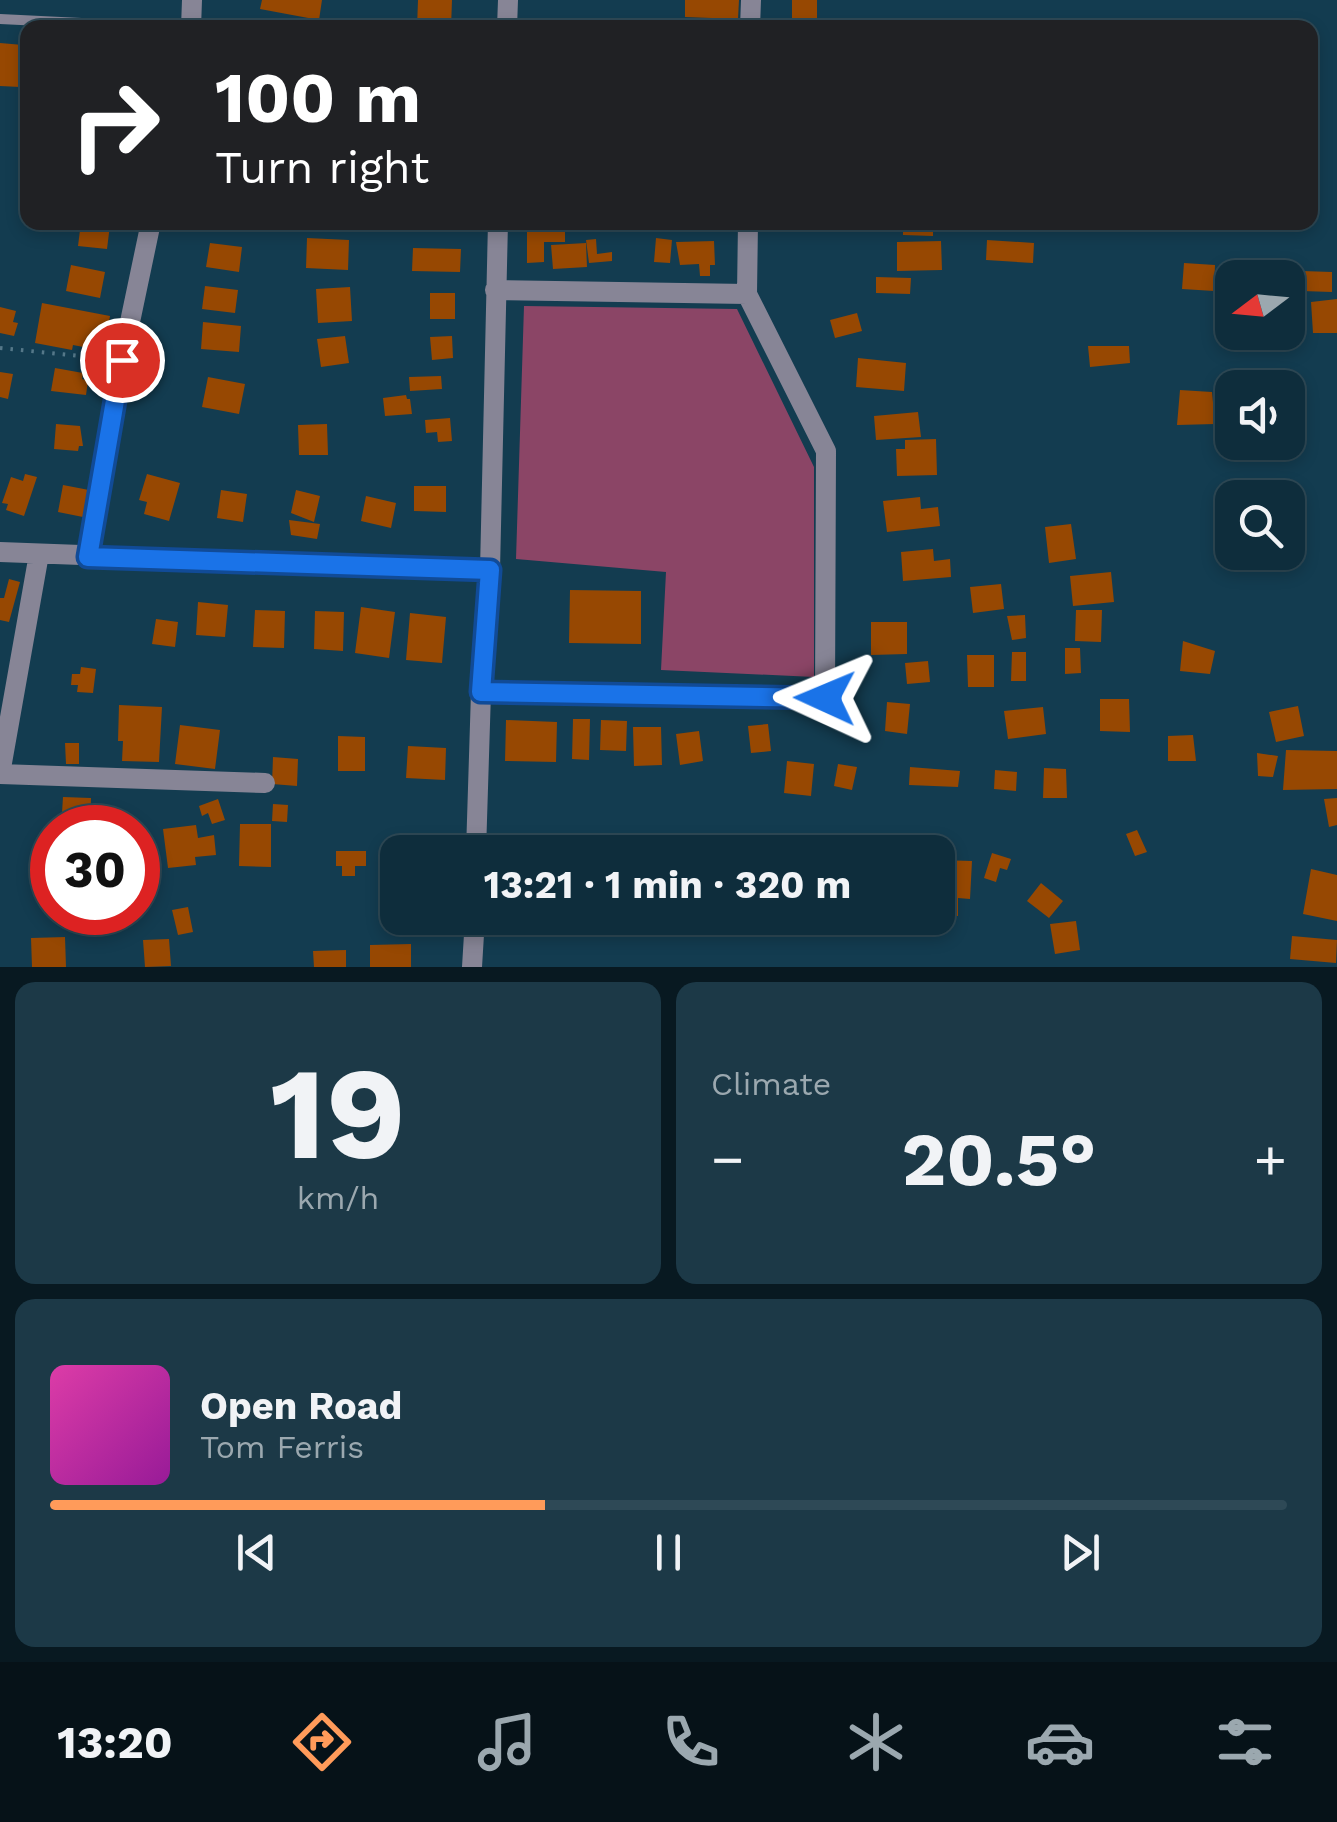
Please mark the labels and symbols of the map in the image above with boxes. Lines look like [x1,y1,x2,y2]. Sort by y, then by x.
north arrow [1215,260,1305,350]
pin [80,318,165,403]
position arrow [773,646,877,750]
speed limit sign: 30 [30,805,160,935]

